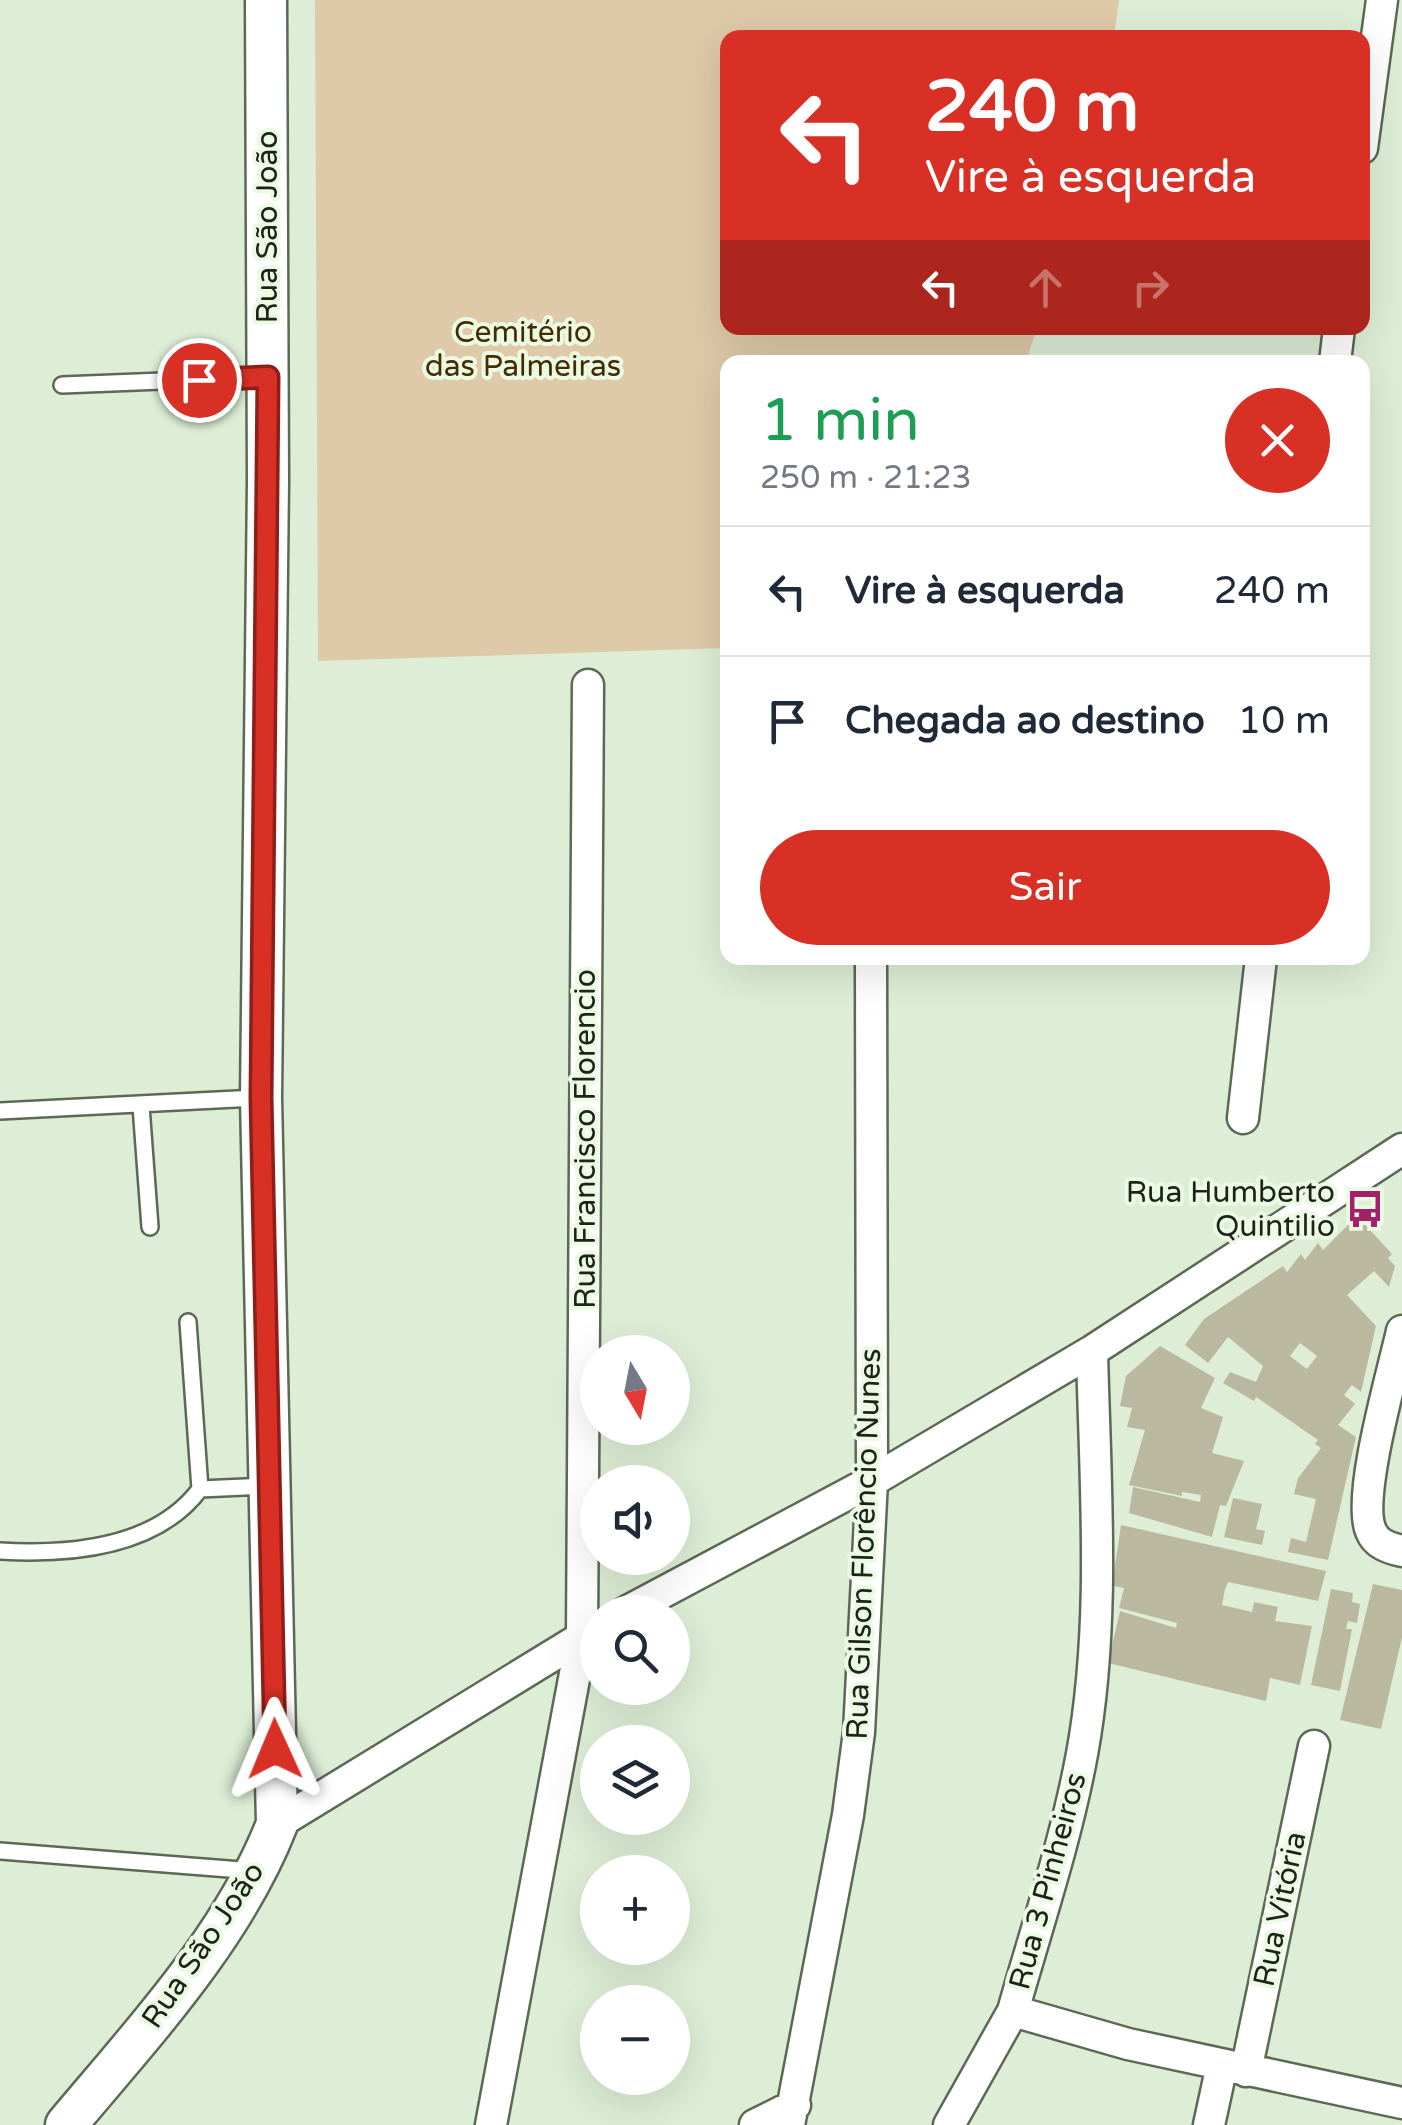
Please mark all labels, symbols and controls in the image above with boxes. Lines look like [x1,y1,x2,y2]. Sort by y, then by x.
text: 240 m [925,66,1139,150]
icon: left [760,70,890,200]
street label: Rua São João [249,131,286,324]
text: Vire à esquerda [925,151,1256,205]
icon: left [913,260,968,315]
icon: ahead [1018,260,1073,315]
icon: right [1123,260,1178,315]
park label: Cemitério das Palmeiras [425,314,621,385]
pin [157,338,242,423]
icon: arrive [172,353,227,408]
text: 1 min [760,385,920,457]
button: close [1225,388,1330,493]
text: 250 m · 21:23 [760,459,972,497]
icon: left [760,564,815,619]
text: Vire à esquerda [845,568,1125,614]
text: 240 m [1214,568,1330,614]
icon: arrive [760,694,815,749]
text: Chegada ao destino [845,698,1205,744]
text: 10 m [1238,698,1330,744]
button: Sair [760,830,1330,945]
street label: Rua Francisco Florencio [567,969,604,1309]
place label: Rua Humberto Quintilio [1126,1174,1335,1245]
bus stop icon: Rua Humberto Quintilio [1344,1188,1386,1230]
north arrow [580,1335,690,1445]
map controls [580,1335,690,2095]
street label: Rua Gilson Florêncio Nunes [839,1348,889,1740]
button: sound [580,1465,690,1575]
button: search [580,1595,690,1705]
position arrow [223,1697,327,1801]
button: layers [580,1725,690,1835]
street label: Rua 3 Pinheiros [1001,1769,1095,1993]
street label: Rua Vitória [1246,1828,1314,1990]
street label: Rua São João [134,1855,272,2035]
button: + [580,1855,690,1965]
button: − [580,1985,690,2095]

